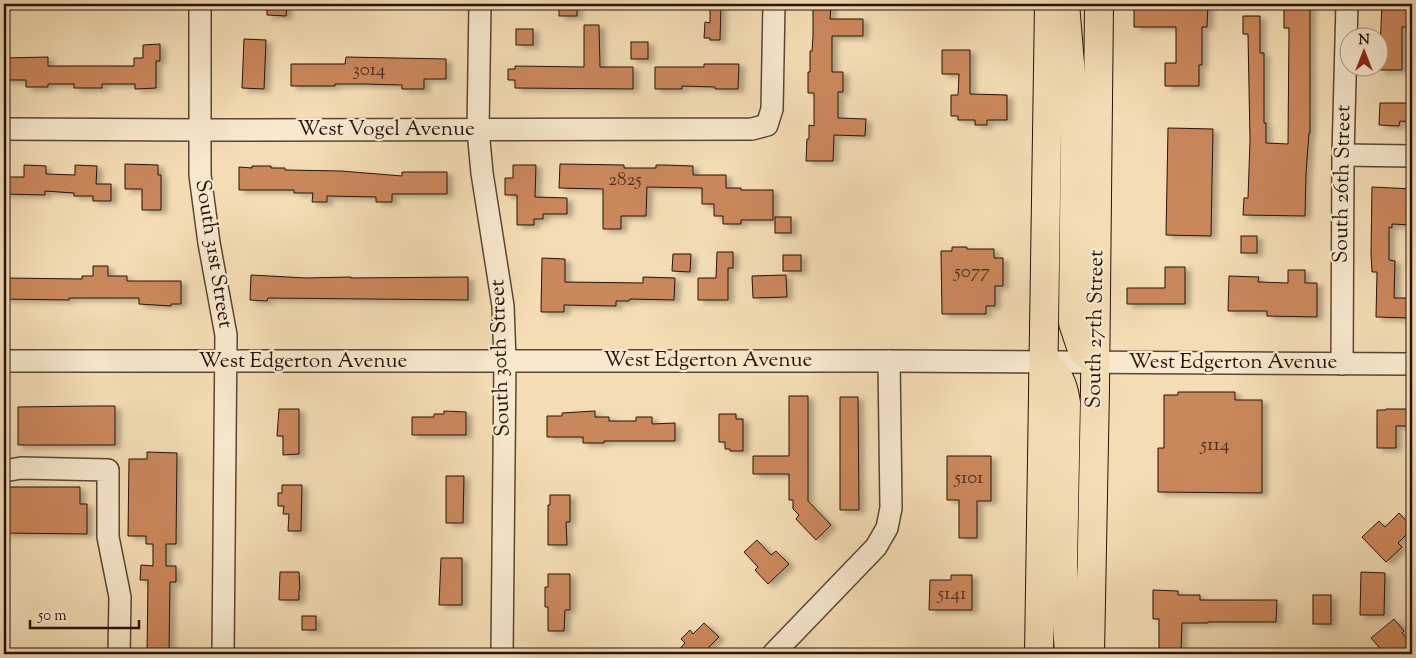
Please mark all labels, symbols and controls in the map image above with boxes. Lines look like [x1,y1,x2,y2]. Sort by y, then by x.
north arrow [1338,28,1388,78]
text: N [1358,31,1370,51]
house number: 3014 [352,57,386,84]
street label: South 26th Street [1327,105,1359,263]
street label: West Vogel Avenue [297,115,475,145]
house number: 2825 [608,167,642,194]
street label: South 31st Street [186,178,240,330]
street label: South 27th Street [1080,249,1112,409]
house number: 5077 [953,259,990,286]
street label: South 30th Street [483,279,519,437]
street label: West Edgerton Avenue [604,346,812,376]
street label: West Edgerton Avenue [199,347,407,377]
street label: West Edgerton Avenue [1129,348,1337,378]
house number: 5114 [1200,432,1230,459]
house number: 5101 [953,465,984,492]
house number: 5141 [937,581,967,608]
scale bar [30,598,139,630]
text: 50 m [37,606,67,627]

